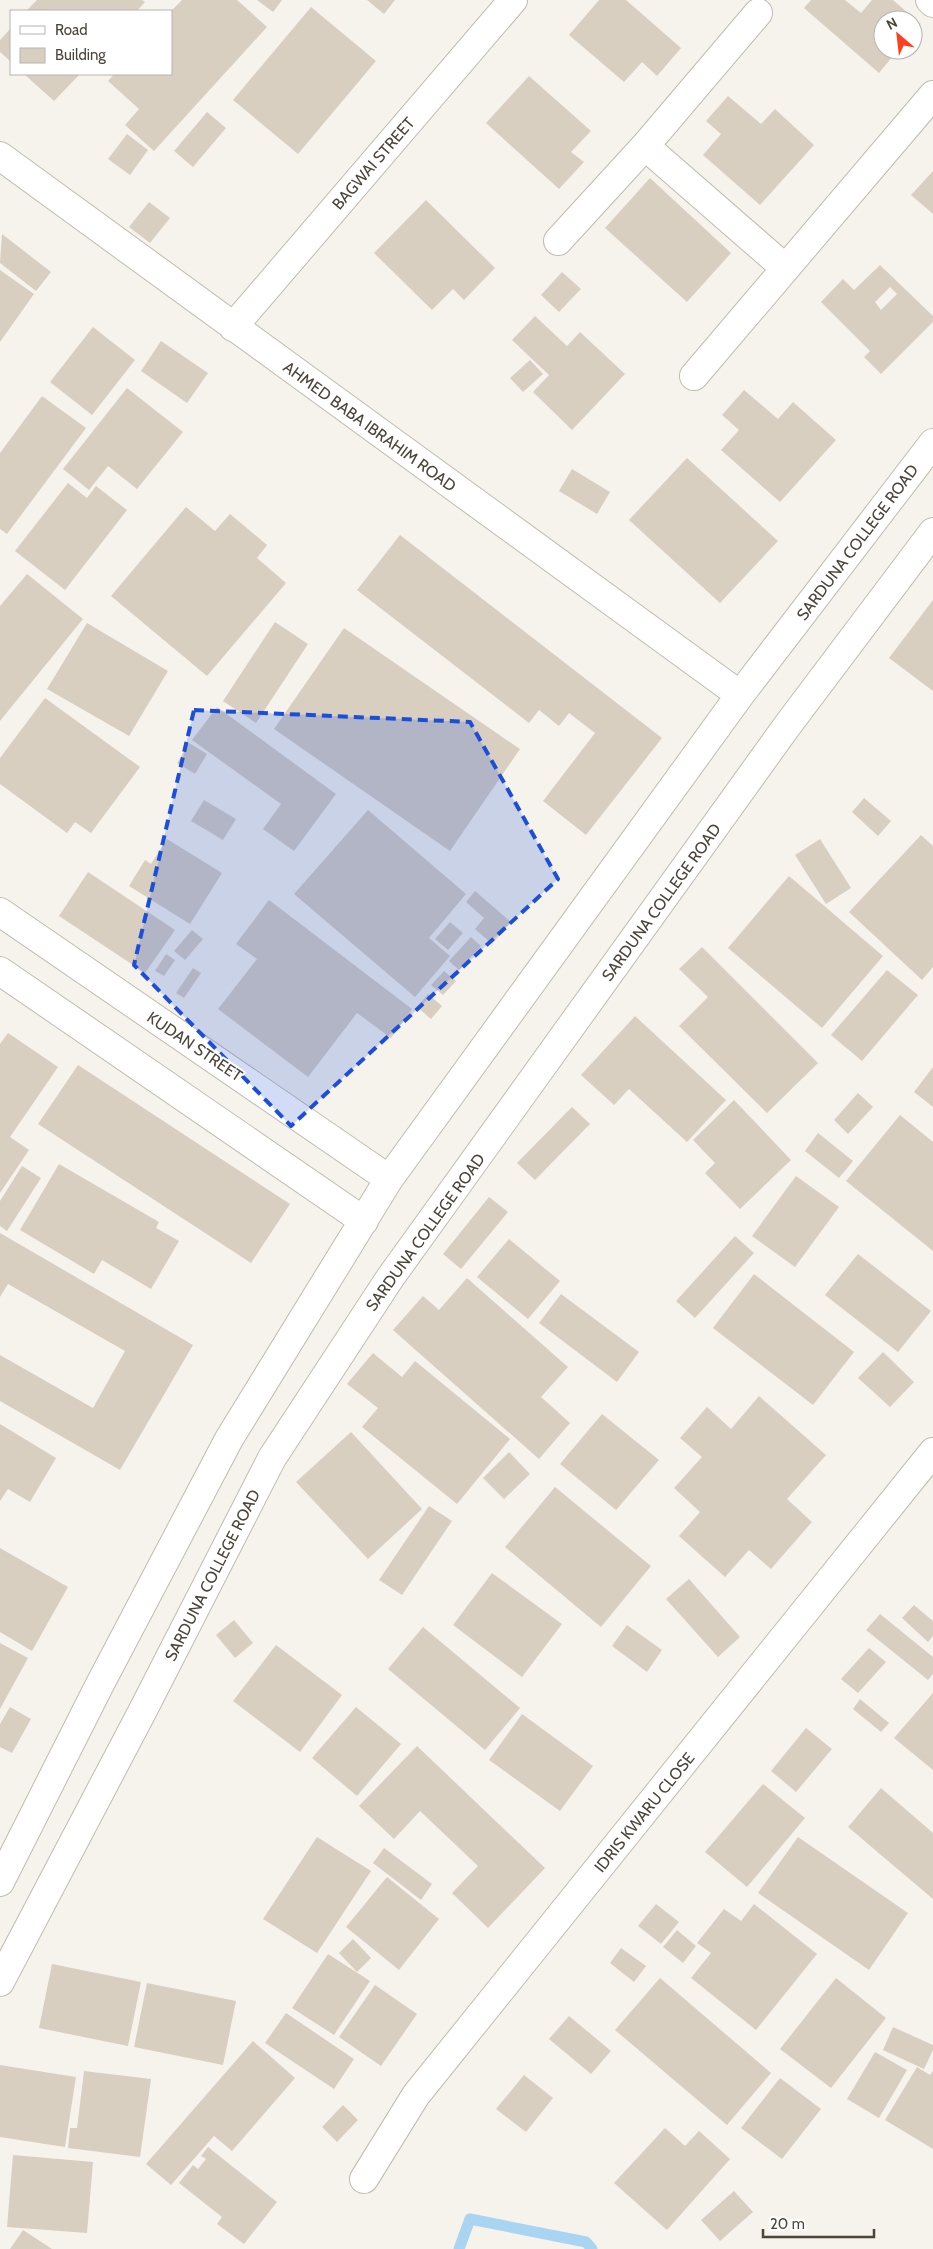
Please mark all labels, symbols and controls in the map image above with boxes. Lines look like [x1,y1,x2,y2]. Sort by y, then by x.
legend [10,10,172,75]
north arrow [873,10,923,60]
text: N [883,13,900,34]
text: Road [55,21,88,39]
text: Building [55,46,106,64]
street label: BAGWAI STREET [328,113,419,213]
street label: AHMED BABA IBRAHIM ROAD [280,357,460,495]
street label: SARDUNA COLLEGE ROAD [793,461,922,624]
street label: SARDUNA COLLEGE ROAD [598,820,725,985]
street label: KUDAN STREET [144,1008,246,1085]
street label: SARDUNA COLLEGE ROAD [362,1150,489,1315]
street label: SARDUNA COLLEGE ROAD [161,1486,264,1664]
street label: IDRIS KWARU CLOSE [590,1748,699,1876]
scale bar [763,2206,874,2238]
text: 20 m [770,2215,805,2233]

